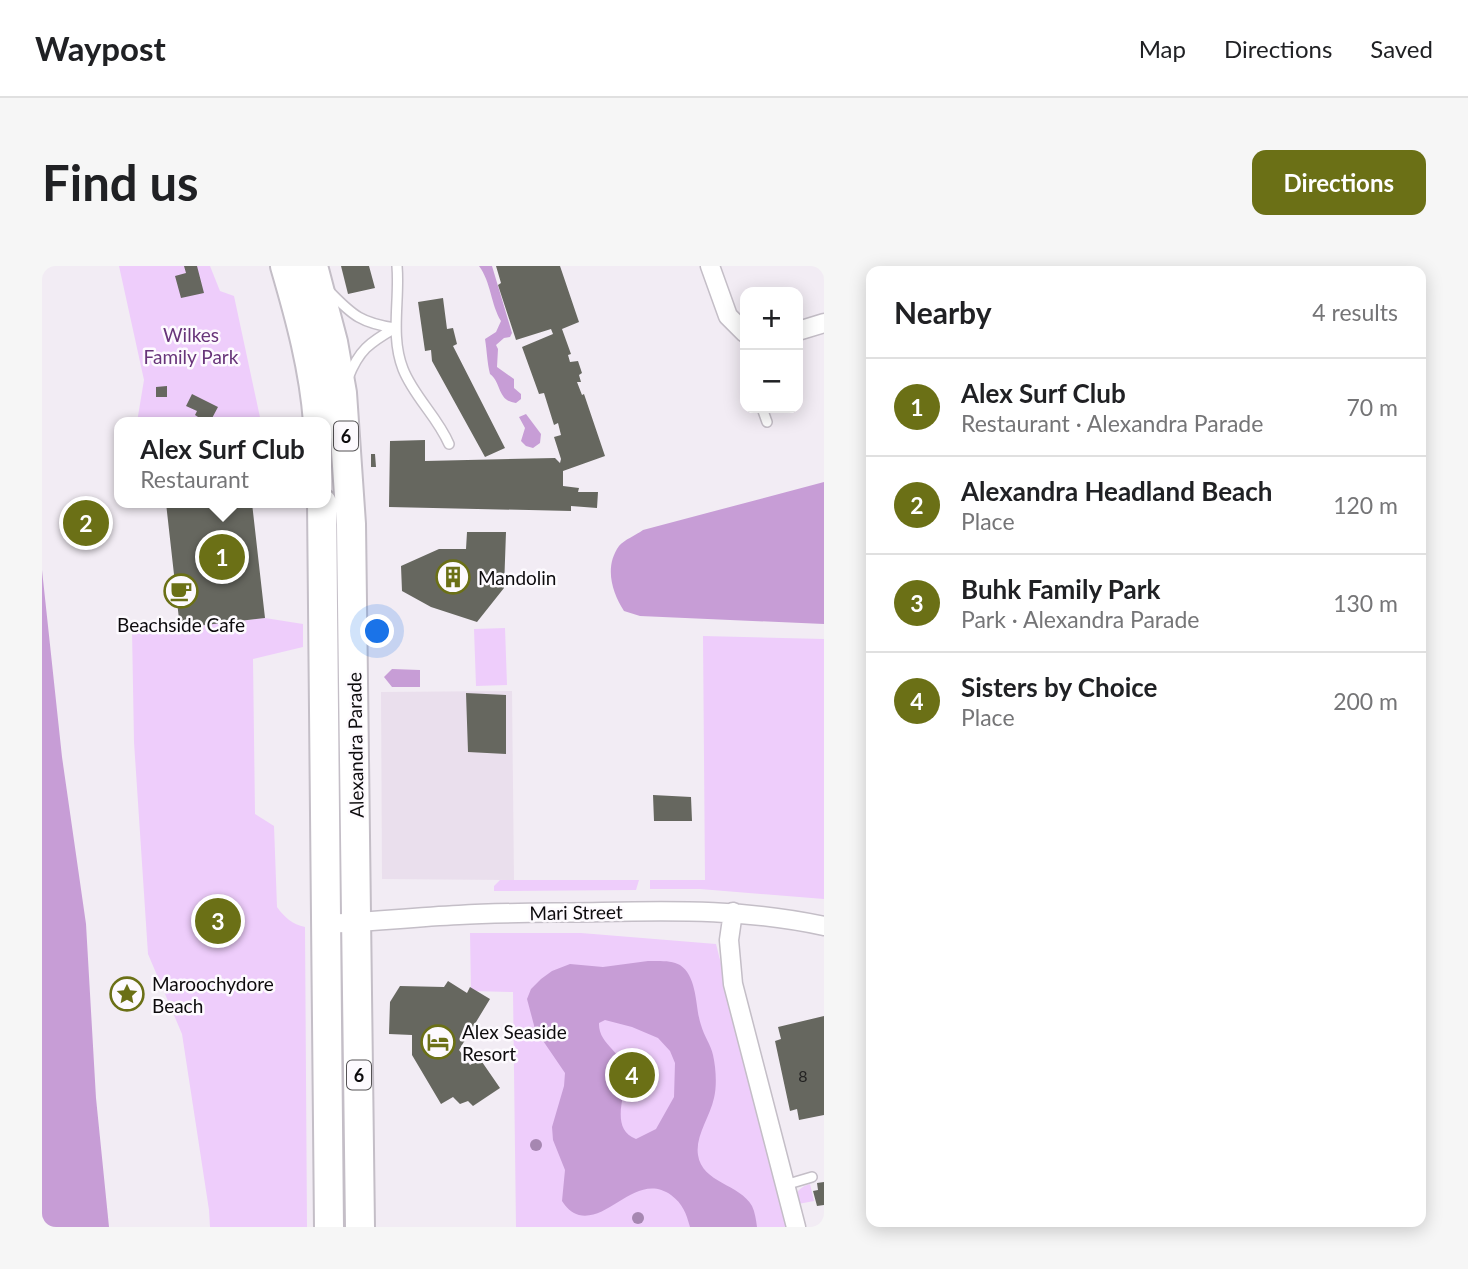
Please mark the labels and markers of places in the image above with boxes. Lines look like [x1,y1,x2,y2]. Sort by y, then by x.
pin: 2 [63,497,109,549]
pin: 1 [199,531,245,583]
building icon: Mandolin [434,558,472,596]
place label: Mandolin [478,566,556,589]
cafe icon: Beachside Cafe [162,572,200,610]
place label: Beachside Cafe [117,613,245,636]
pin: 3 [195,895,241,947]
place label: Maroochydore Beach [152,972,274,1017]
place icon: Maroochydore Beach [108,975,146,1013]
place label: Alex Seaside Resort [462,1020,567,1065]
hotel icon: Alex Seaside Resort [419,1023,457,1061]
pin: 4 [609,1049,655,1101]

